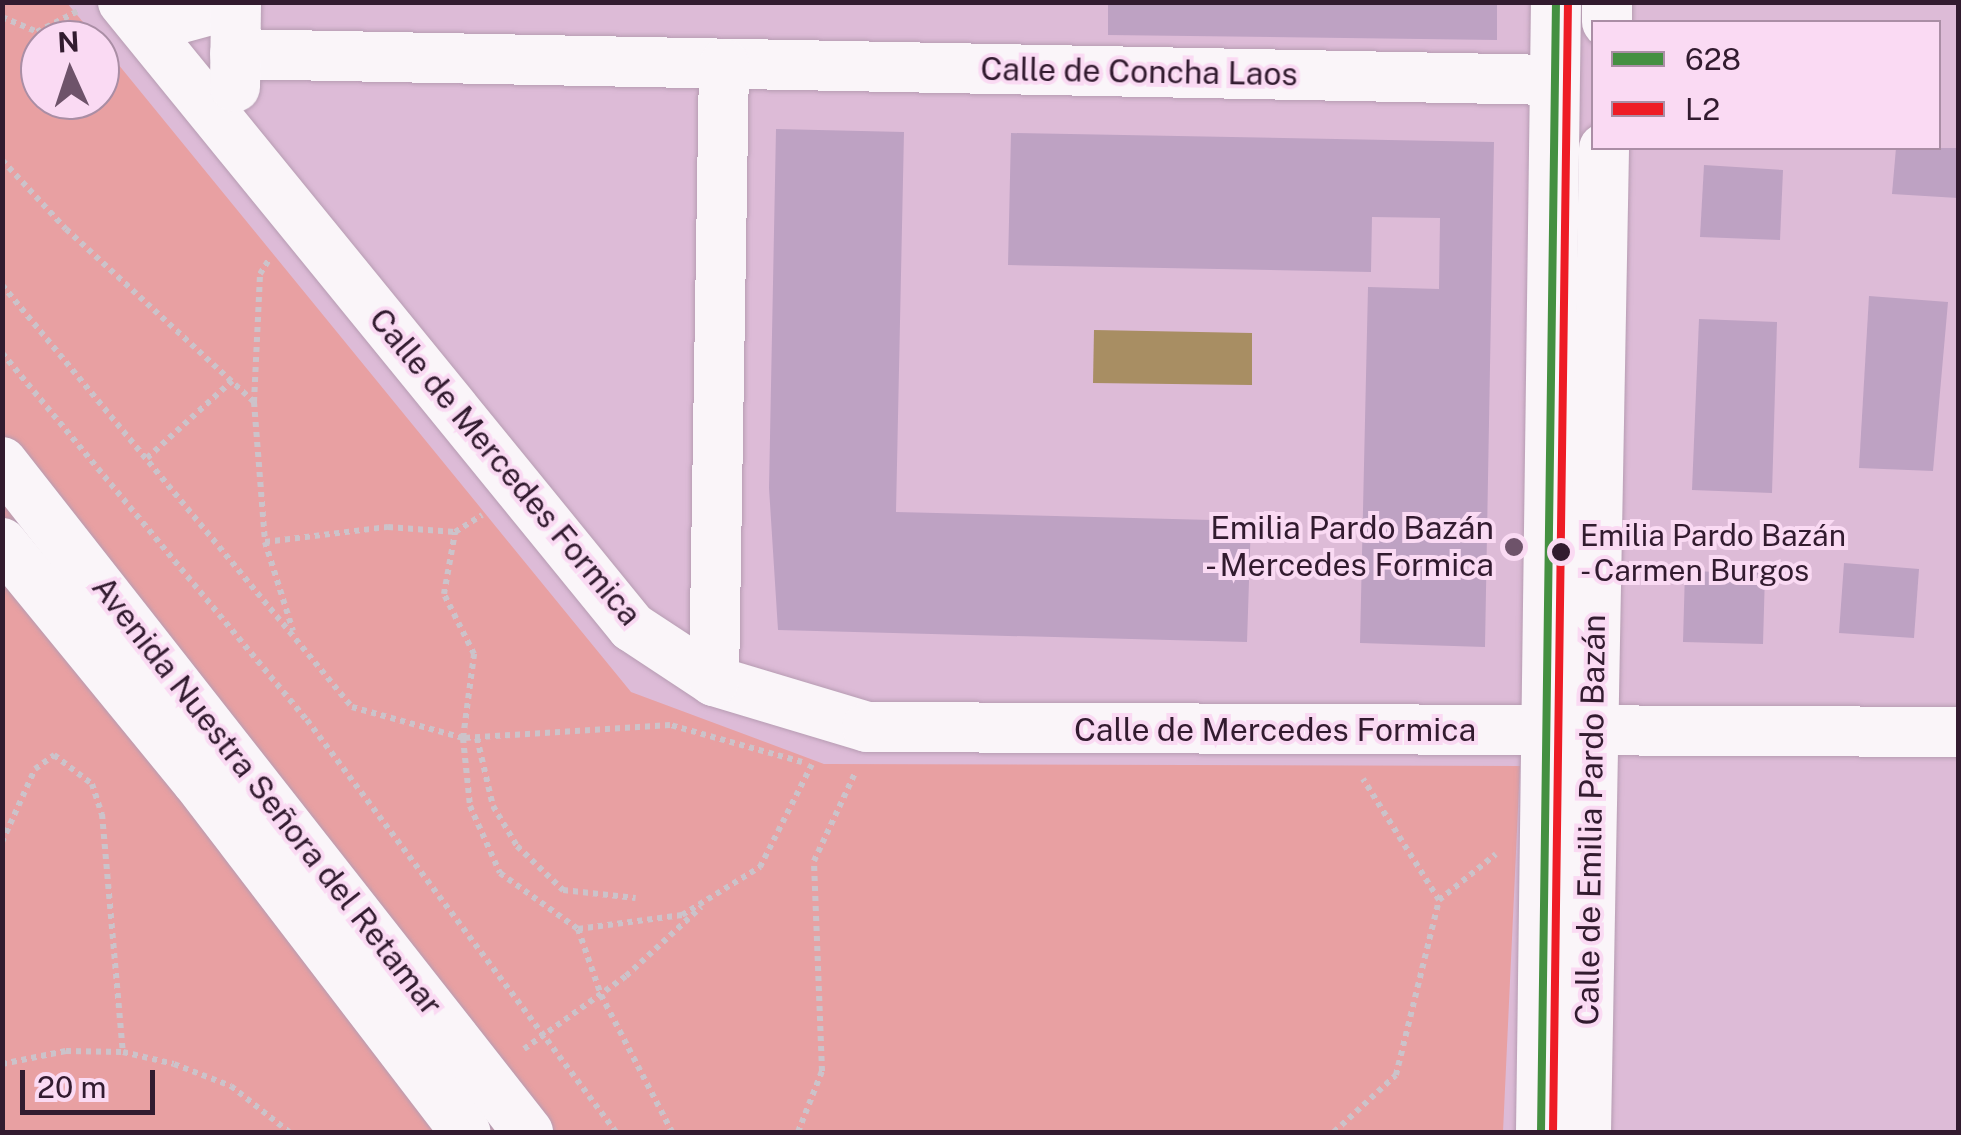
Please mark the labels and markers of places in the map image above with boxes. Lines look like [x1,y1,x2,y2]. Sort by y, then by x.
place label: Emilia Pardo Bazán - Mercedes Formica [1200,510,1494,585]
place label: Emilia Pardo Bazán - Carmen Burgos [1580,517,1846,588]
marker: Emilia Pardo Bazán - Mercedes Formica [1503,536,1525,558]
marker: Emilia Pardo Bazán - Carmen Burgos [1551,542,1571,562]

